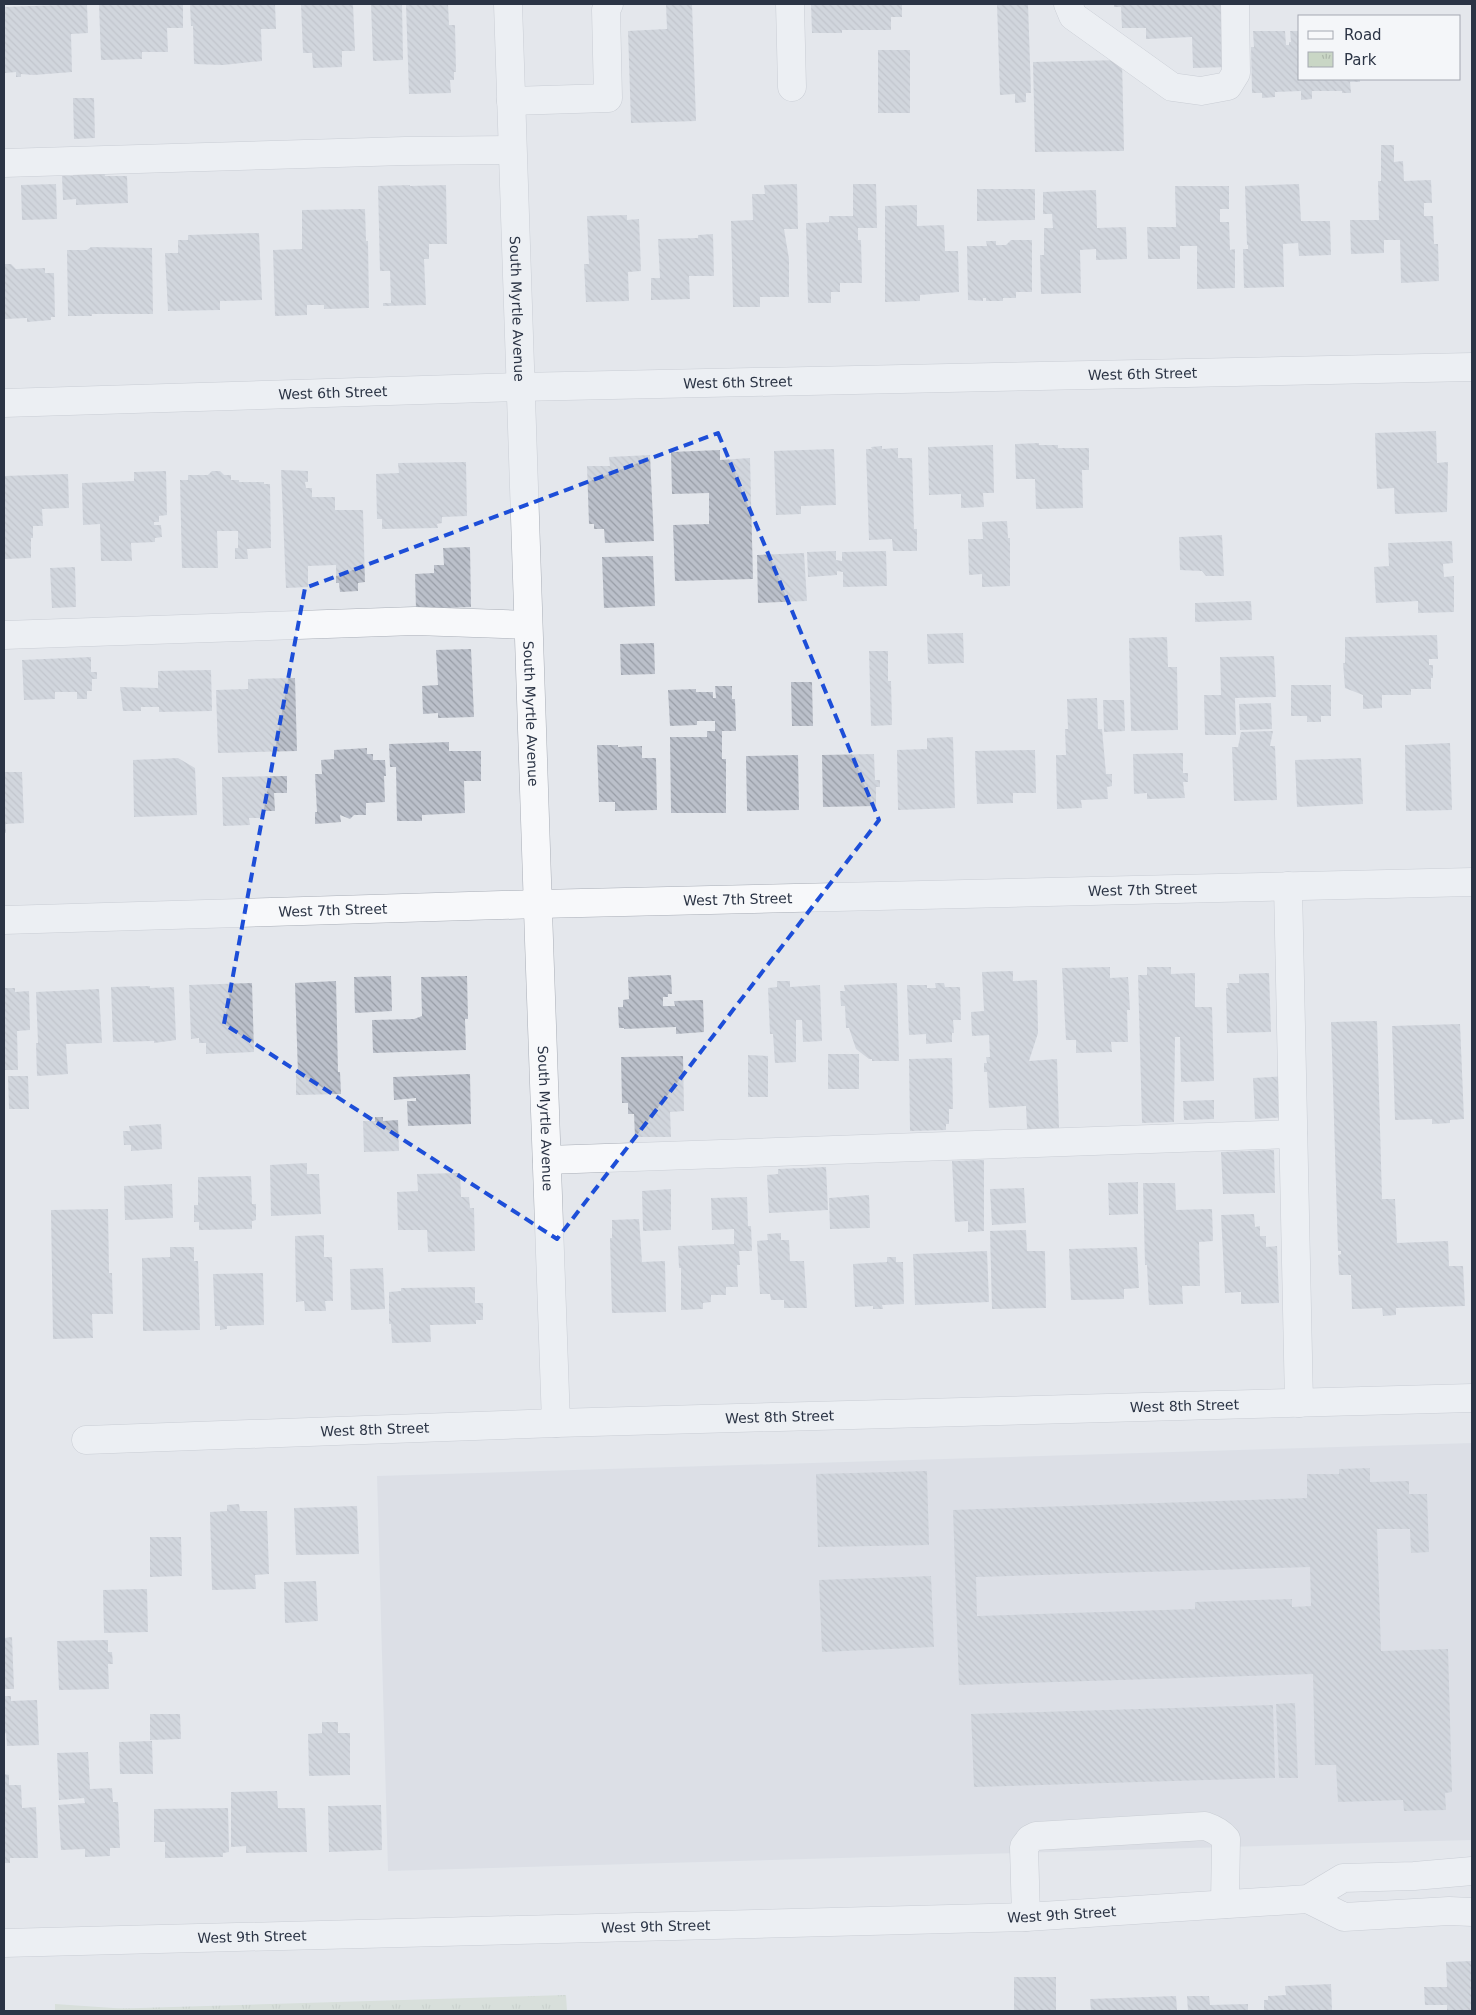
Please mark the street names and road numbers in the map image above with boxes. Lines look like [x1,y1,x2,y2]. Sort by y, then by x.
street label: South Myrtle Avenue [507,236,527,382]
street label: West 6th Street [1088,365,1198,383]
street label: West 6th Street [683,373,793,392]
street label: West 6th Street [278,383,388,402]
street label: South Myrtle Avenue [520,640,541,787]
street label: West 7th Street [1088,880,1198,899]
street label: West 7th Street [683,890,793,909]
street label: West 7th Street [278,901,388,920]
street label: South Myrtle Avenue [535,1045,556,1192]
street label: West 8th Street [1130,1396,1240,1415]
street label: West 8th Street [725,1407,835,1426]
street label: West 8th Street [320,1420,430,1440]
street label: West 9th Street [1007,1903,1117,1925]
street label: West 9th Street [601,1917,711,1936]
street label: West 9th Street [197,1927,307,1946]

